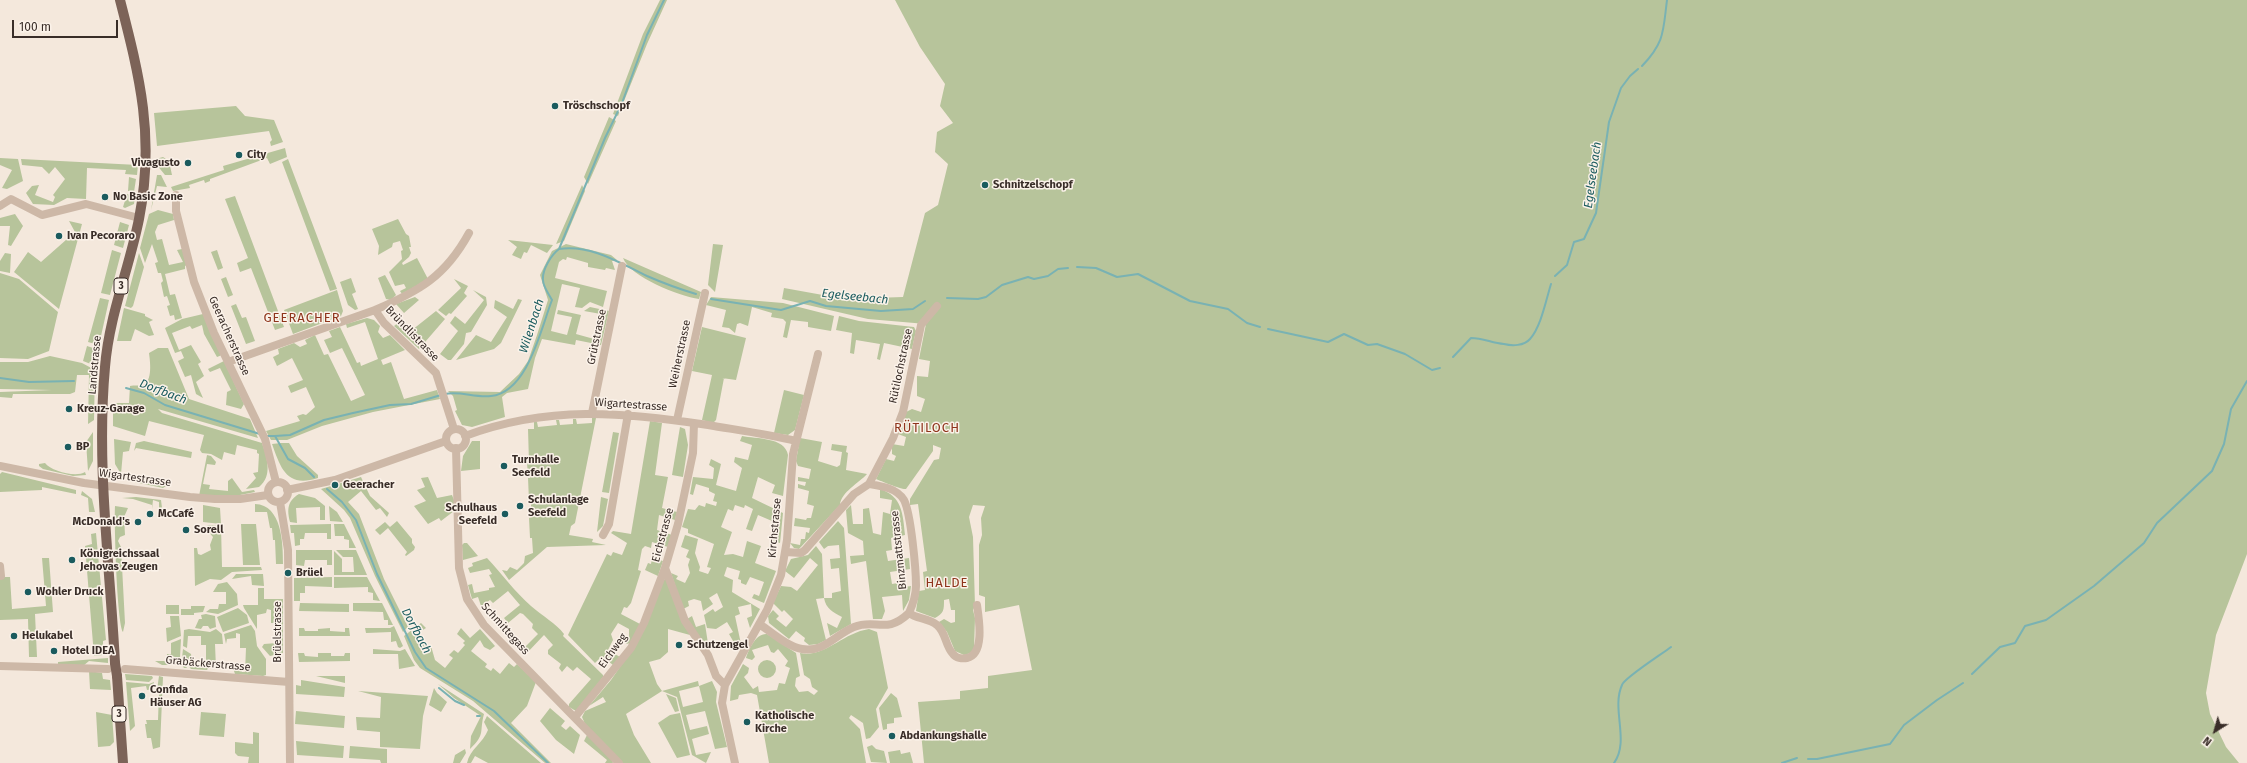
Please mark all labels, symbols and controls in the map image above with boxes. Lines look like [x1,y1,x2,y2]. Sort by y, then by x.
scale bar [14,12,120,38]
text: 100 m [19,20,51,34]
place label: Tröschschopf [563,99,630,113]
marker: Tröschschopf [550,101,560,111]
water label: Egelseebach [1581,141,1605,209]
place label: City [247,148,266,162]
marker: City [234,150,244,160]
place label: Vivagusto [131,156,180,170]
marker: Vivagusto [183,158,193,168]
place label: Schnitzelschopf [993,178,1073,192]
marker: Schnitzelschopf [980,180,990,190]
place label: No Basic Zone [113,190,183,204]
marker: No Basic Zone [100,192,110,202]
place label: Ivan Pecoraro [67,229,135,243]
marker: Ivan Pecoraro [54,231,64,241]
road number: 3 [114,278,128,294]
water label: Egelseebach [821,286,889,308]
street label: Geeracherstrasse [206,294,252,378]
water label: Wilenbach [516,297,548,355]
street label: Bründlistrasse [382,304,442,364]
street label: Grütstrasse [585,308,609,366]
district label: GEERACHER [263,310,341,326]
street label: Weiherstrasse [666,319,694,389]
street label: Rütilochstrasse [887,327,915,405]
street label: Landstrasse [86,335,104,395]
water label: Dorfbach [137,376,189,408]
street label: Wigartestrasse [594,396,668,414]
place label: Kreuz-Garage [77,402,145,416]
marker: Kreuz-Garage [64,404,74,414]
district label: RÜTILOCH [894,420,960,436]
place label: BP [76,440,89,454]
marker: BP [63,442,73,452]
place label: Turnhalle Seefeld [512,453,559,479]
marker: Turnhalle Seefeld [499,461,509,471]
street label: Wigartestrasse [98,466,172,490]
place label: Geeracher [343,478,394,492]
marker: Geeracher [330,480,340,490]
place label: Schulanlage Seefeld [528,493,589,519]
street label: Kirchstrasse [766,497,784,559]
place label: Schulhaus Seefeld [446,501,497,527]
marker: Schulanlage Seefeld [515,501,525,511]
street label: Eichstrasse [649,506,677,564]
place label: McCafé [158,507,194,521]
marker: McCafé [145,509,155,519]
marker: Schulhaus Seefeld [500,509,510,519]
street label: Binzmattstrasse [888,510,910,590]
place label: McDonald's [73,515,130,529]
marker: McDonald's [133,517,143,527]
place label: Sorell [194,523,223,537]
marker: Sorell [181,525,191,535]
place label: Königreichssaal Jehovas Zeugen [80,547,159,573]
marker: Königreichssaal Jehovas Zeugen [67,555,77,565]
place label: Brüel [296,566,323,580]
marker: Brüel [283,568,293,578]
district label: HALDE [925,575,969,591]
place label: Wohler Druck [36,585,103,599]
marker: Wohler Druck [23,587,33,597]
street label: Schmittegass [478,600,532,658]
street label: Brüelstrasse [271,601,285,663]
water label: Dorfbach [398,606,434,656]
place label: Helukabel [22,629,73,643]
marker: Helukabel [9,631,19,641]
street label: Eichweg [596,631,630,671]
place label: Schutzengel [687,638,748,652]
marker: Schutzengel [674,640,684,650]
place label: Hotel IDEA [62,644,114,658]
marker: Hotel IDEA [49,646,59,656]
street label: Grabäckerstrasse [165,654,251,674]
place label: Confida Häuser AG [150,683,202,709]
marker: Confida Häuser AG [137,691,147,701]
road number: 3 [112,706,126,722]
place label: Katholische Kirche [755,709,814,735]
north arrow [2195,711,2235,751]
marker: Katholische Kirche [742,717,752,727]
place label: Abdankungshalle [900,729,987,743]
marker: Abdankungshalle [887,731,897,741]
text: N [2201,734,2214,748]

